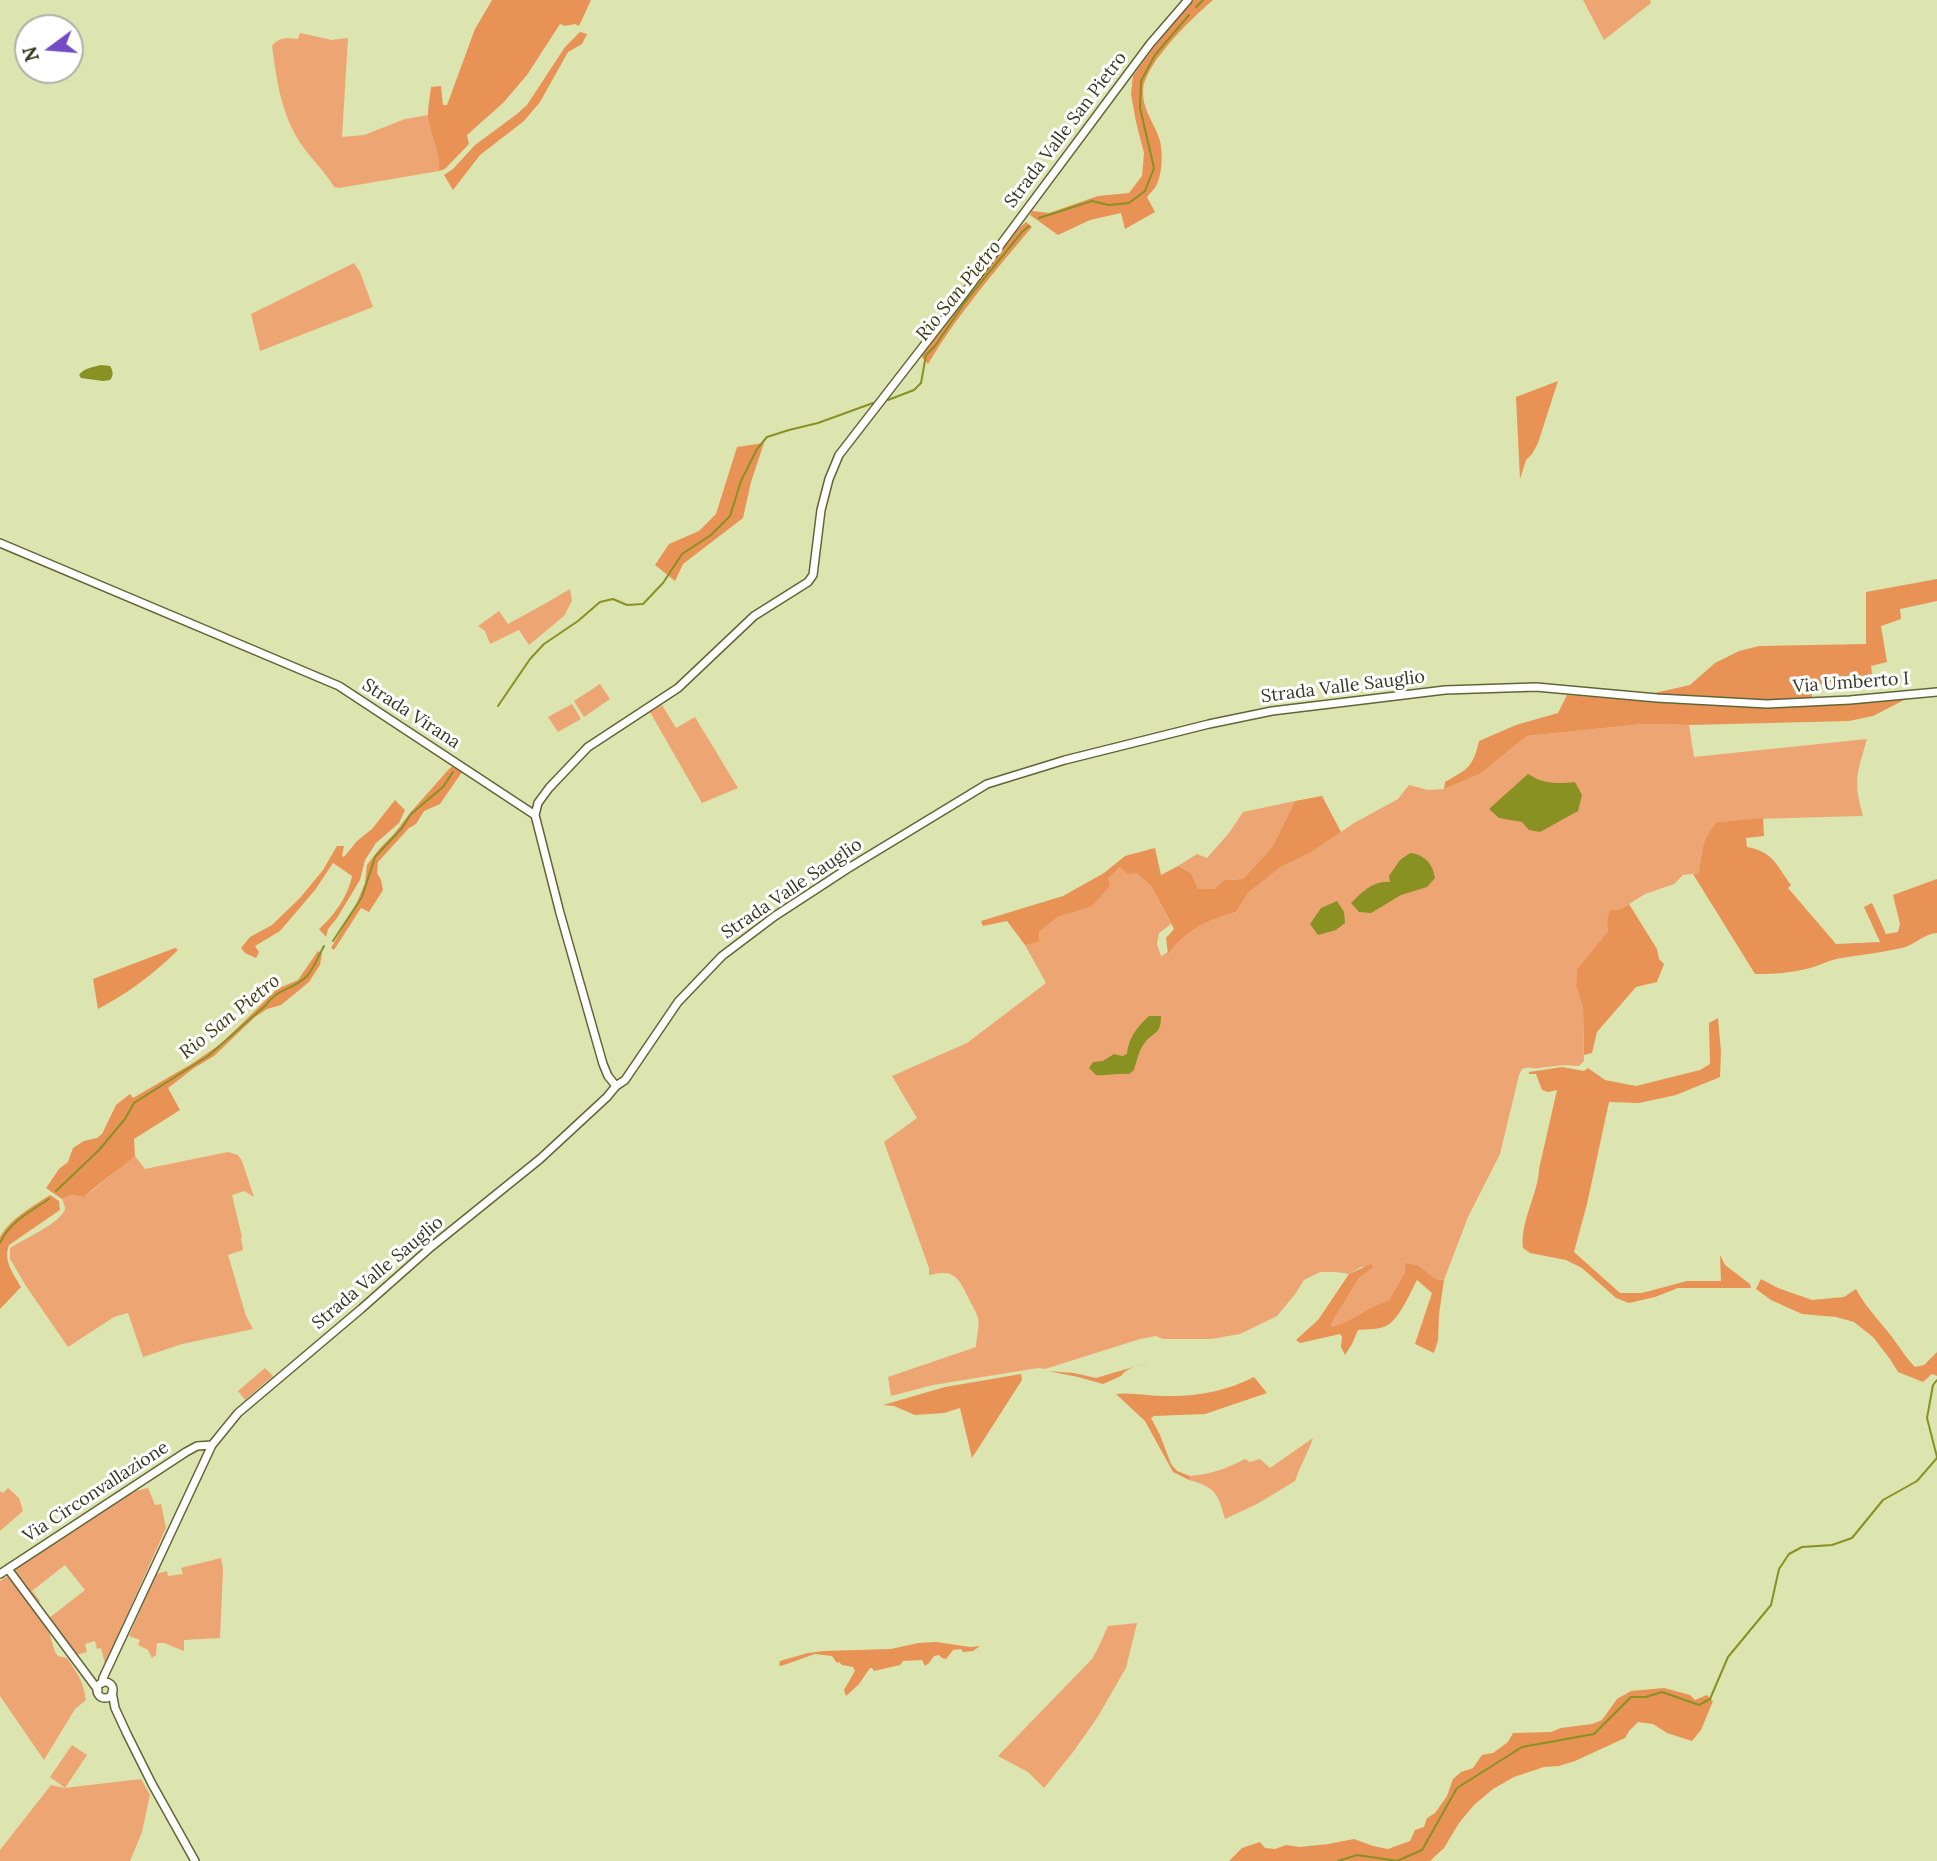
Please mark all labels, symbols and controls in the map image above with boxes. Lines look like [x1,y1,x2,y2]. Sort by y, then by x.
north arrow [14,14,84,84]
text: N [17,44,44,65]
street label: Strada Valle San Pietro [1000,48,1132,212]
water label: Rio San Pietro [912,236,1006,346]
street label: Strada Valle Sauglio [1260,666,1426,708]
street label: Via Umberto I [1792,668,1910,698]
street label: Strada Virana [358,674,464,754]
street label: Strada Valle Sauglio [718,834,866,944]
water label: Rio San Pietro [175,970,285,1064]
street label: Strada Valle Sauglio [308,1212,448,1334]
street label: Via Circonvallazione [19,1437,173,1547]

